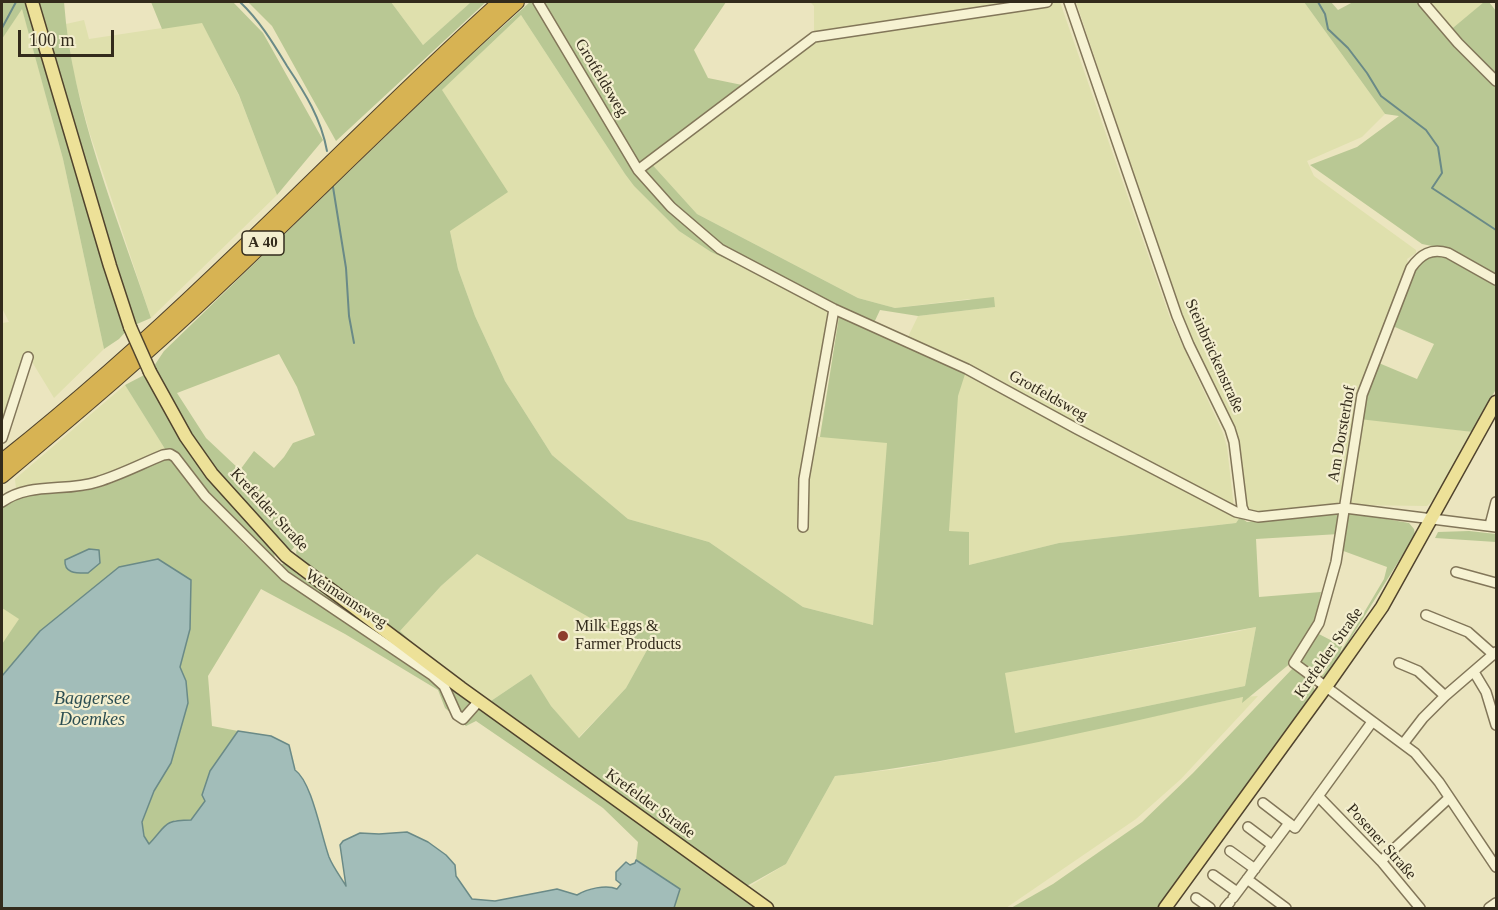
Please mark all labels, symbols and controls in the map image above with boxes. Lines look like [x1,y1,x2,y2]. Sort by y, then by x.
scale bar [21,18,117,56]
text: 100 m [29,30,75,50]
street label: Grotfeldsweg [570,36,632,120]
road number: A 40 [242,231,284,255]
street label: Steinbrückenstraße [1180,296,1248,416]
street label: Grotfeldsweg [1005,366,1091,426]
street label: Am Dorsterhof [1324,384,1360,484]
street label: Krefelder Straße [226,465,312,555]
street label: Weimannsweg [301,565,391,633]
street label: Krefelder Straße [1291,604,1367,702]
place label: Milk Eggs & Farmer Products [575,617,681,655]
marker: Milk Eggs & Farmer Products [556,629,570,643]
water label: Baggersee Doemkes [54,688,130,730]
street label: Krefelder Straße [601,765,699,843]
street label: Posener Straße [1342,800,1420,884]

